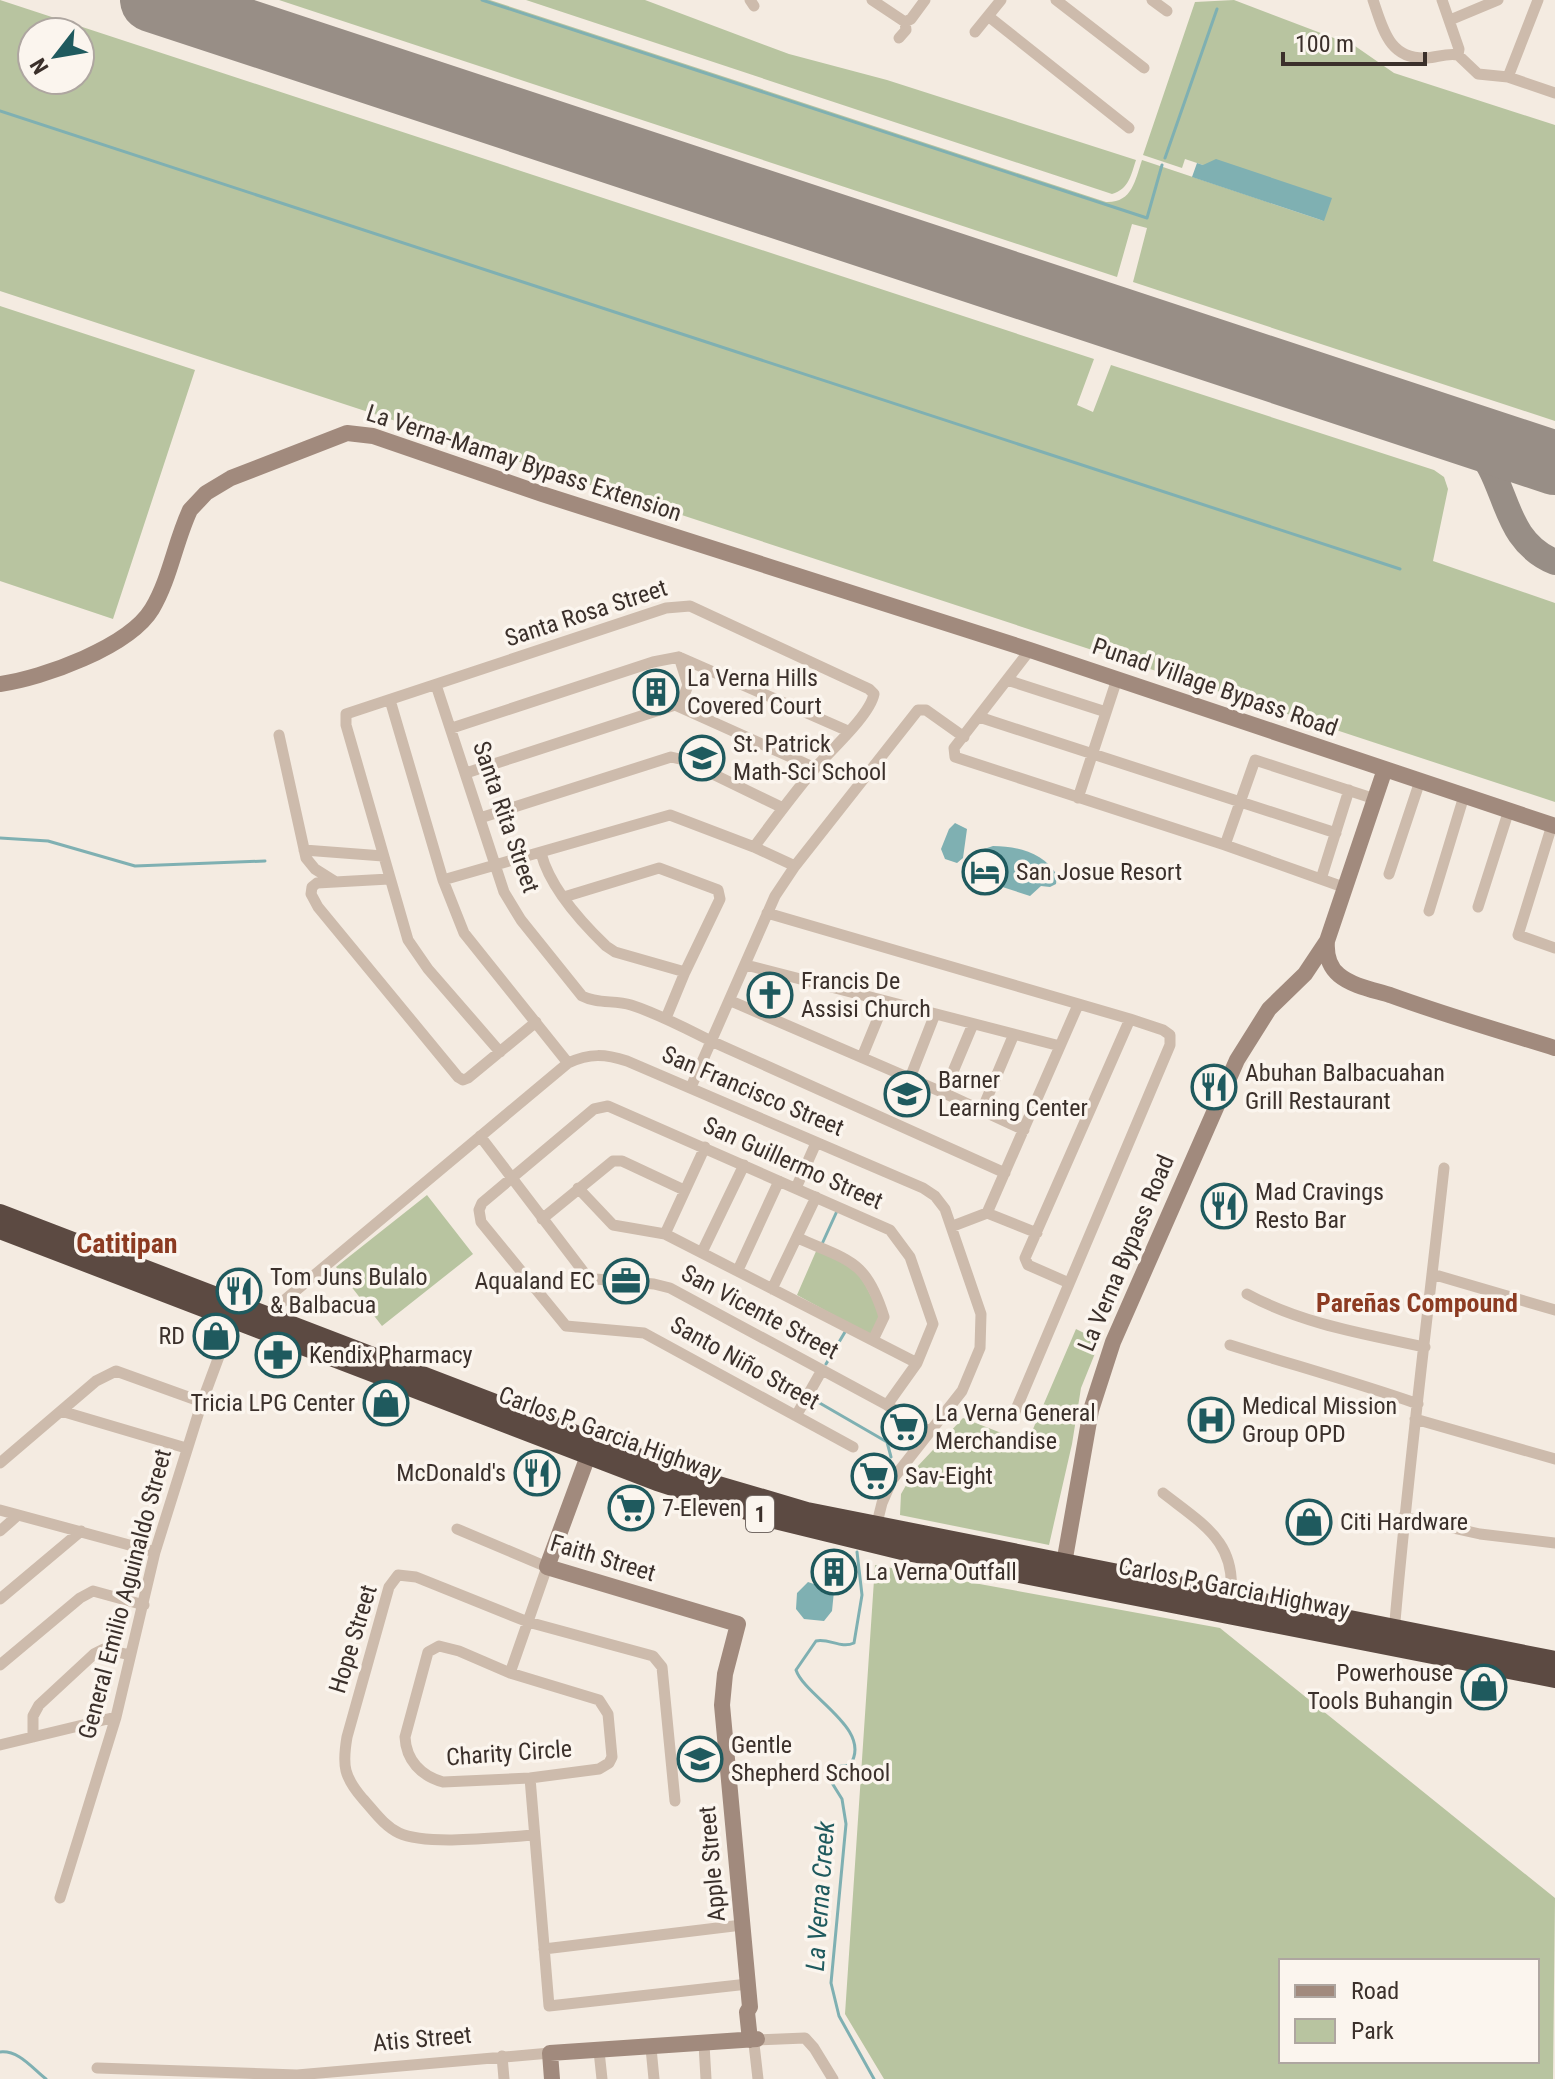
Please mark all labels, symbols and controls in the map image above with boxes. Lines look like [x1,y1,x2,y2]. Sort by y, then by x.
north arrow [16,16,96,96]
scale bar [1283,16,1425,66]
text: 100 m [1295,30,1354,58]
text: N [25,54,53,78]
street label: La Verna-Mamay Bypass Extension [363,399,685,527]
street label: Santa Rosa Street [501,574,671,652]
street label: Punad Village Bypass Road [1089,632,1341,742]
place label: La Verna Hills Covered Court [687,664,822,720]
building icon: La Verna Hills Covered Court [632,668,680,716]
place label: St. Patrick Math-Sci School [733,730,887,786]
school or university icon: St. Patrick Math-Sci School [678,734,726,782]
street label: Santa Rita Street [467,738,545,896]
hotel icon: San Josue Resort [961,848,1009,896]
place label: San Josue Resort [1016,858,1182,886]
place label: Francis De Assisi Church [801,967,931,1023]
church icon: Francis De Assisi Church [746,971,794,1019]
street label: San Francisco Street [658,1040,848,1142]
place label: Abuhan Balbacuahan Grill Restaurant [1245,1059,1445,1115]
restaurant icon: Abuhan Balbacuahan Grill Restaurant [1190,1063,1238,1111]
place label: Barner Learning Center [938,1066,1088,1122]
school or university icon: Barner Learning Center [883,1070,931,1118]
street label: San Guillermo Street [699,1111,887,1215]
street label: La Verna Bypass Road [1072,1151,1180,1355]
place label: Mad Cravings Resto Bar [1255,1178,1384,1234]
restaurant icon: Mad Cravings Resto Bar [1200,1182,1248,1230]
district label: Catitipan [76,1227,178,1260]
office icon: Aqualand EC [602,1257,650,1305]
street label: San Vicente Street [677,1259,843,1365]
place label: Tom Juns Bulalo & Balbacua [270,1263,428,1319]
restaurant icon: Tom Juns Bulalo & Balbacua [215,1267,263,1315]
place label: Aqualand EC [474,1267,595,1295]
district label: Pareñas Compound [1316,1288,1518,1318]
street label: Santo Niño Street [666,1311,824,1415]
shop icon: RD [192,1312,240,1360]
place label: RD [159,1322,185,1350]
pharmacy icon: Kendix Pharmacy [254,1331,302,1379]
place label: Kendix Pharmacy [309,1341,472,1369]
shop icon: Tricia LPG Center [362,1379,410,1427]
street label: Carlos P. Garcia Highway [495,1381,725,1487]
place label: Tricia LPG Center [190,1389,355,1417]
place label: Medical Mission Group OPD [1242,1392,1397,1448]
hospital icon: Medical Mission Group OPD [1187,1396,1235,1444]
place label: La Verna General Merchandise [935,1399,1096,1455]
supermarket icon: La Verna General Merchandise [880,1403,928,1451]
street label: General Emilio Aguinaldo Street [73,1446,177,1742]
restaurant icon: McDonald's [513,1449,561,1497]
supermarket icon: Sav-Eight [850,1452,898,1500]
place label: McDonald's [396,1459,506,1487]
place label: Sav-Eight [905,1462,993,1490]
supermarket icon: 7-Eleven [607,1484,655,1532]
place label: 7-Eleven [662,1494,741,1522]
road number: 1 [746,1496,774,1532]
shop icon: Citi Hardware [1285,1498,1333,1546]
place label: Citi Hardware [1340,1508,1468,1536]
street label: Faith Street [547,1529,659,1587]
building icon: La Verna Outfall [810,1548,858,1596]
street label: Carlos P. Garcia Highway [1116,1552,1352,1624]
place label: La Verna Outfall [865,1558,1017,1586]
street label: Hope Street [323,1581,383,1697]
place label: Powerhouse Tools Buhangin [1307,1659,1453,1715]
shop icon: Powerhouse Tools Buhangin [1460,1663,1508,1711]
place label: Gentle Shepherd School [731,1731,890,1787]
street label: Charity Circle [445,1735,573,1771]
school or university icon: Gentle Shepherd School [676,1735,724,1783]
street label: Apple Street [693,1805,731,1923]
water label: La Verna Creek [800,1819,840,1972]
legend [1279,1959,1539,2063]
text: Road [1351,1977,1399,2005]
text: Park [1351,2017,1394,2045]
street label: Atis Street [371,2021,473,2057]

